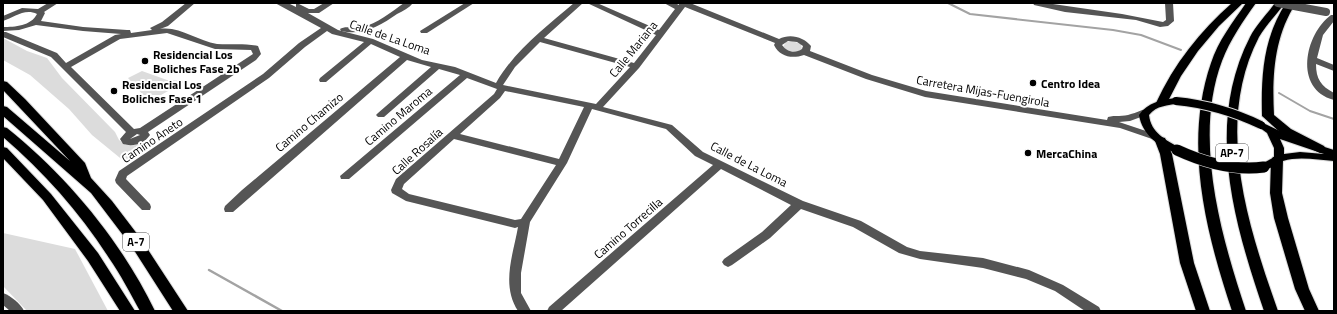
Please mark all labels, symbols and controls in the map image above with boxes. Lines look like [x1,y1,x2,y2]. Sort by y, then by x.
street label: Calle de La Loma [347,14,433,60]
street label: Calle Mariana [604,17,662,81]
place label: Residencial Los Boliches Fase 2b [153,45,240,78]
marker: Residencial Los Boliches Fase 2b [140,56,150,66]
street label: Carretera Mijas-Fuengirola [915,70,1051,112]
place label: Centro Idea [1041,74,1100,93]
place label: Residencial Los Boliches Fase 1 [122,75,202,108]
marker: Centro Idea [1028,78,1038,88]
street label: Camino Maroma [360,82,436,150]
marker: Residencial Los Boliches Fase 1 [109,86,119,96]
street label: Camino Chamizo [271,88,347,156]
street label: Camino Aneto [117,112,187,168]
street label: Calle Rosalía [387,123,447,179]
street label: Calle de La Loma [707,136,791,192]
place label: MercaChina [1036,144,1097,163]
road number: AP-7 [1216,144,1248,162]
marker: MercaChina [1023,148,1033,158]
street label: Camino Torrecilla [589,193,667,263]
road number: A-7 [123,233,149,251]

